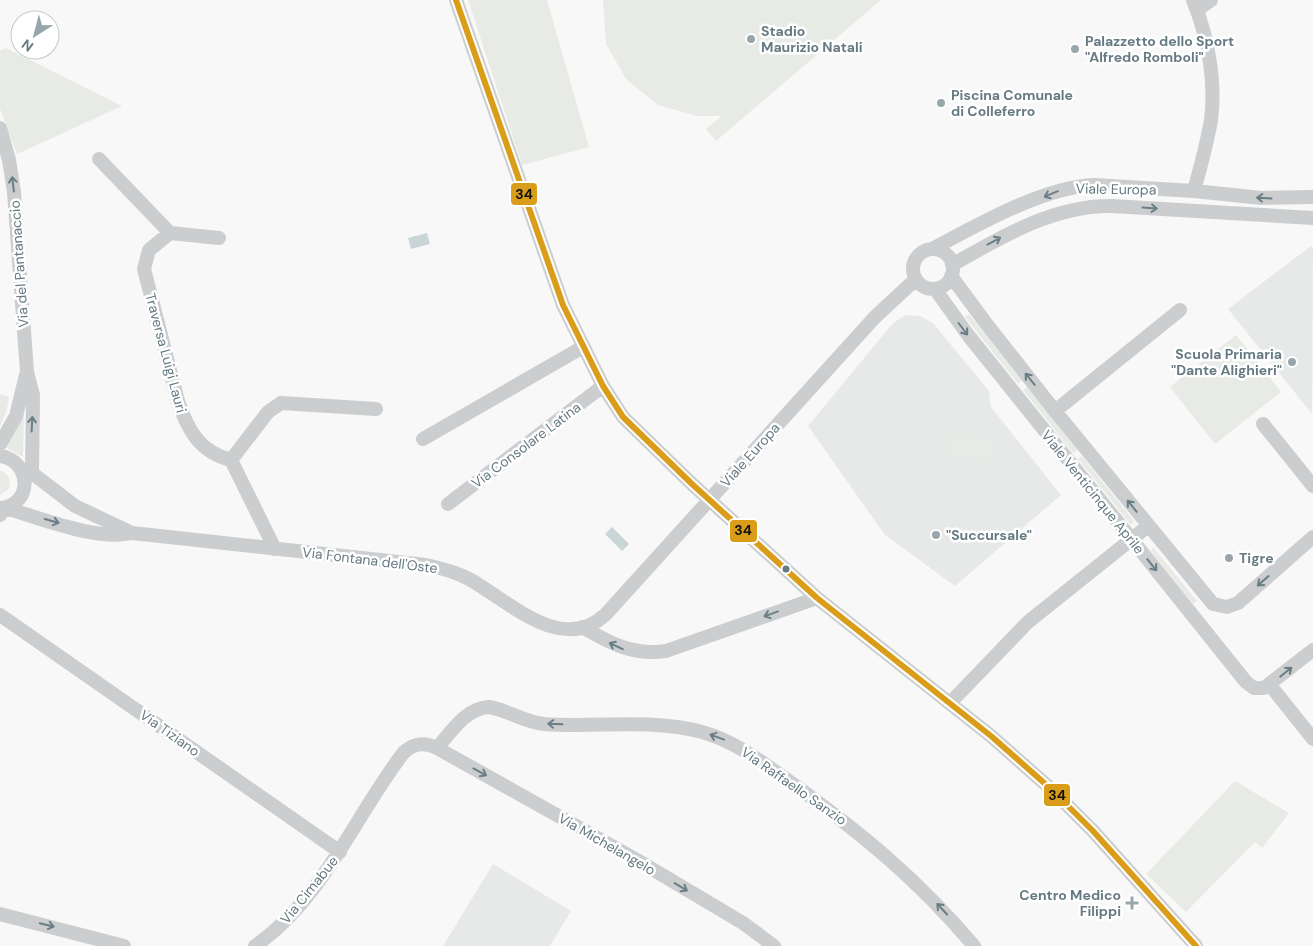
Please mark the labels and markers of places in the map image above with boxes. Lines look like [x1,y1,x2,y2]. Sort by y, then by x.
place label: Stadio Maurizio Natali [761,22,863,56]
place label: Palazzetto dello Sport "Alfredo Romboli" [1085,32,1234,66]
marker: Stadio Maurizio Natali [745,33,757,45]
marker: Palazzetto dello Sport "Alfredo Romboli" [1069,43,1081,55]
place label: Piscina Comunale di Colleferro [951,86,1073,120]
marker: Piscina Comunale di Colleferro [935,97,947,109]
place label: Scuola Primaria "Dante Alighieri" [1171,345,1282,379]
marker: Scuola Primaria "Dante Alighieri" [1286,356,1298,368]
place label: "Succursale" [946,526,1032,544]
marker: "Succursale" [930,529,942,541]
place label: Tigre [1239,549,1274,567]
marker: Tigre [1223,552,1235,564]
unlabelled marker [781,564,791,574]
place label: Centro Medico Filippi [1019,886,1121,920]
marker: Centro Medico Filippi [1125,896,1139,910]

